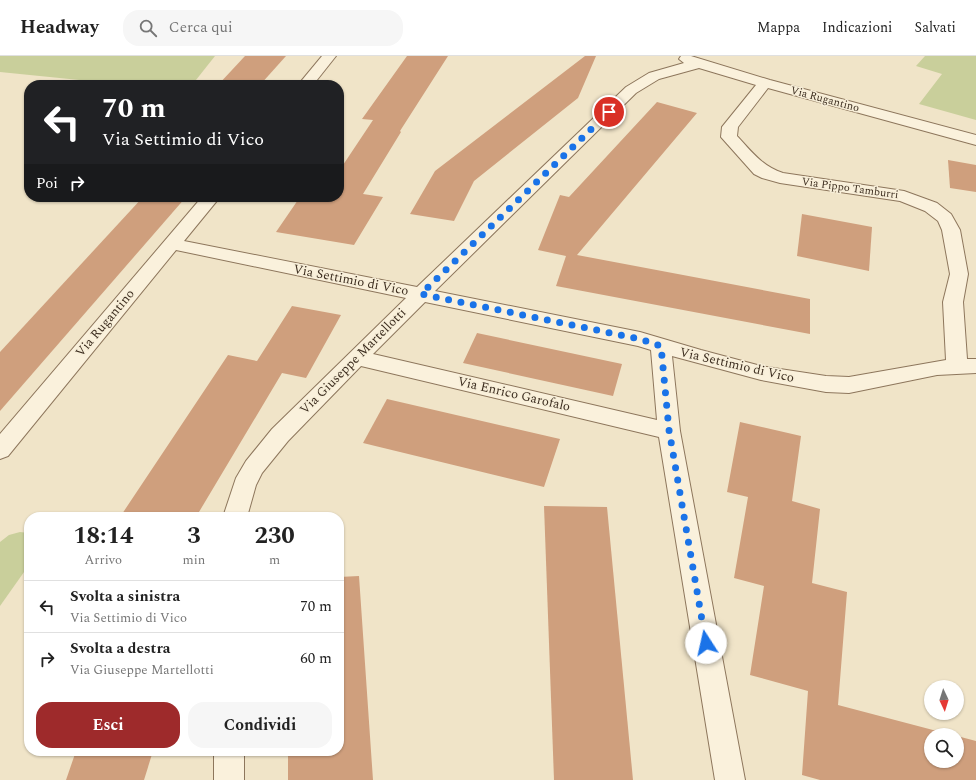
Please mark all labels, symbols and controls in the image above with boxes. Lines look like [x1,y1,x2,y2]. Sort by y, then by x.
search box [123,10,403,46]
text: Headway [20,13,99,42]
text: Cerca qui [169,16,233,39]
icon: search [137,17,159,39]
text: Mappa [757,17,800,38]
text: Indicazioni [822,17,892,38]
text: Salvati [914,17,956,38]
street label: Via Rugantino [789,82,861,116]
text: 70 m [102,87,166,130]
pin [592,95,626,129]
icon: left [36,96,88,148]
icon: arrive [598,101,620,123]
text: Via Settimio di Vico [102,126,264,153]
text: Poi [36,172,58,195]
icon: right [66,172,88,194]
street label: Via Pippo Tamburri [800,173,900,203]
street label: Via Settimio di Vico [292,259,410,301]
street label: Via Rugantino [71,285,139,361]
street label: Via Giuseppe Martellotti [295,303,411,419]
street label: Via Settimio di Vico [678,342,796,388]
street label: Via Enrico Garofalo [456,371,572,417]
text: 18:14 [73,518,133,554]
text: 3 [187,518,201,554]
text: 230 [254,518,295,554]
text: Arrivo [85,550,122,570]
text: min [183,550,205,570]
text: m [269,550,280,570]
text: Svolta a sinistra [70,585,180,608]
text: 70 m [300,595,332,618]
icon: left [36,596,58,618]
text: Via Settimio di Vico [70,608,187,628]
position arrow [685,622,727,664]
text: Svolta a destra [70,637,171,660]
text: 60 m [300,647,332,670]
icon: right [36,648,58,670]
text: Via Giuseppe Martellotti [70,660,214,680]
north arrow [924,680,964,720]
map controls [924,680,964,768]
button: Esci [36,702,180,748]
button: Condividi [188,702,332,748]
button: search [924,728,964,768]

